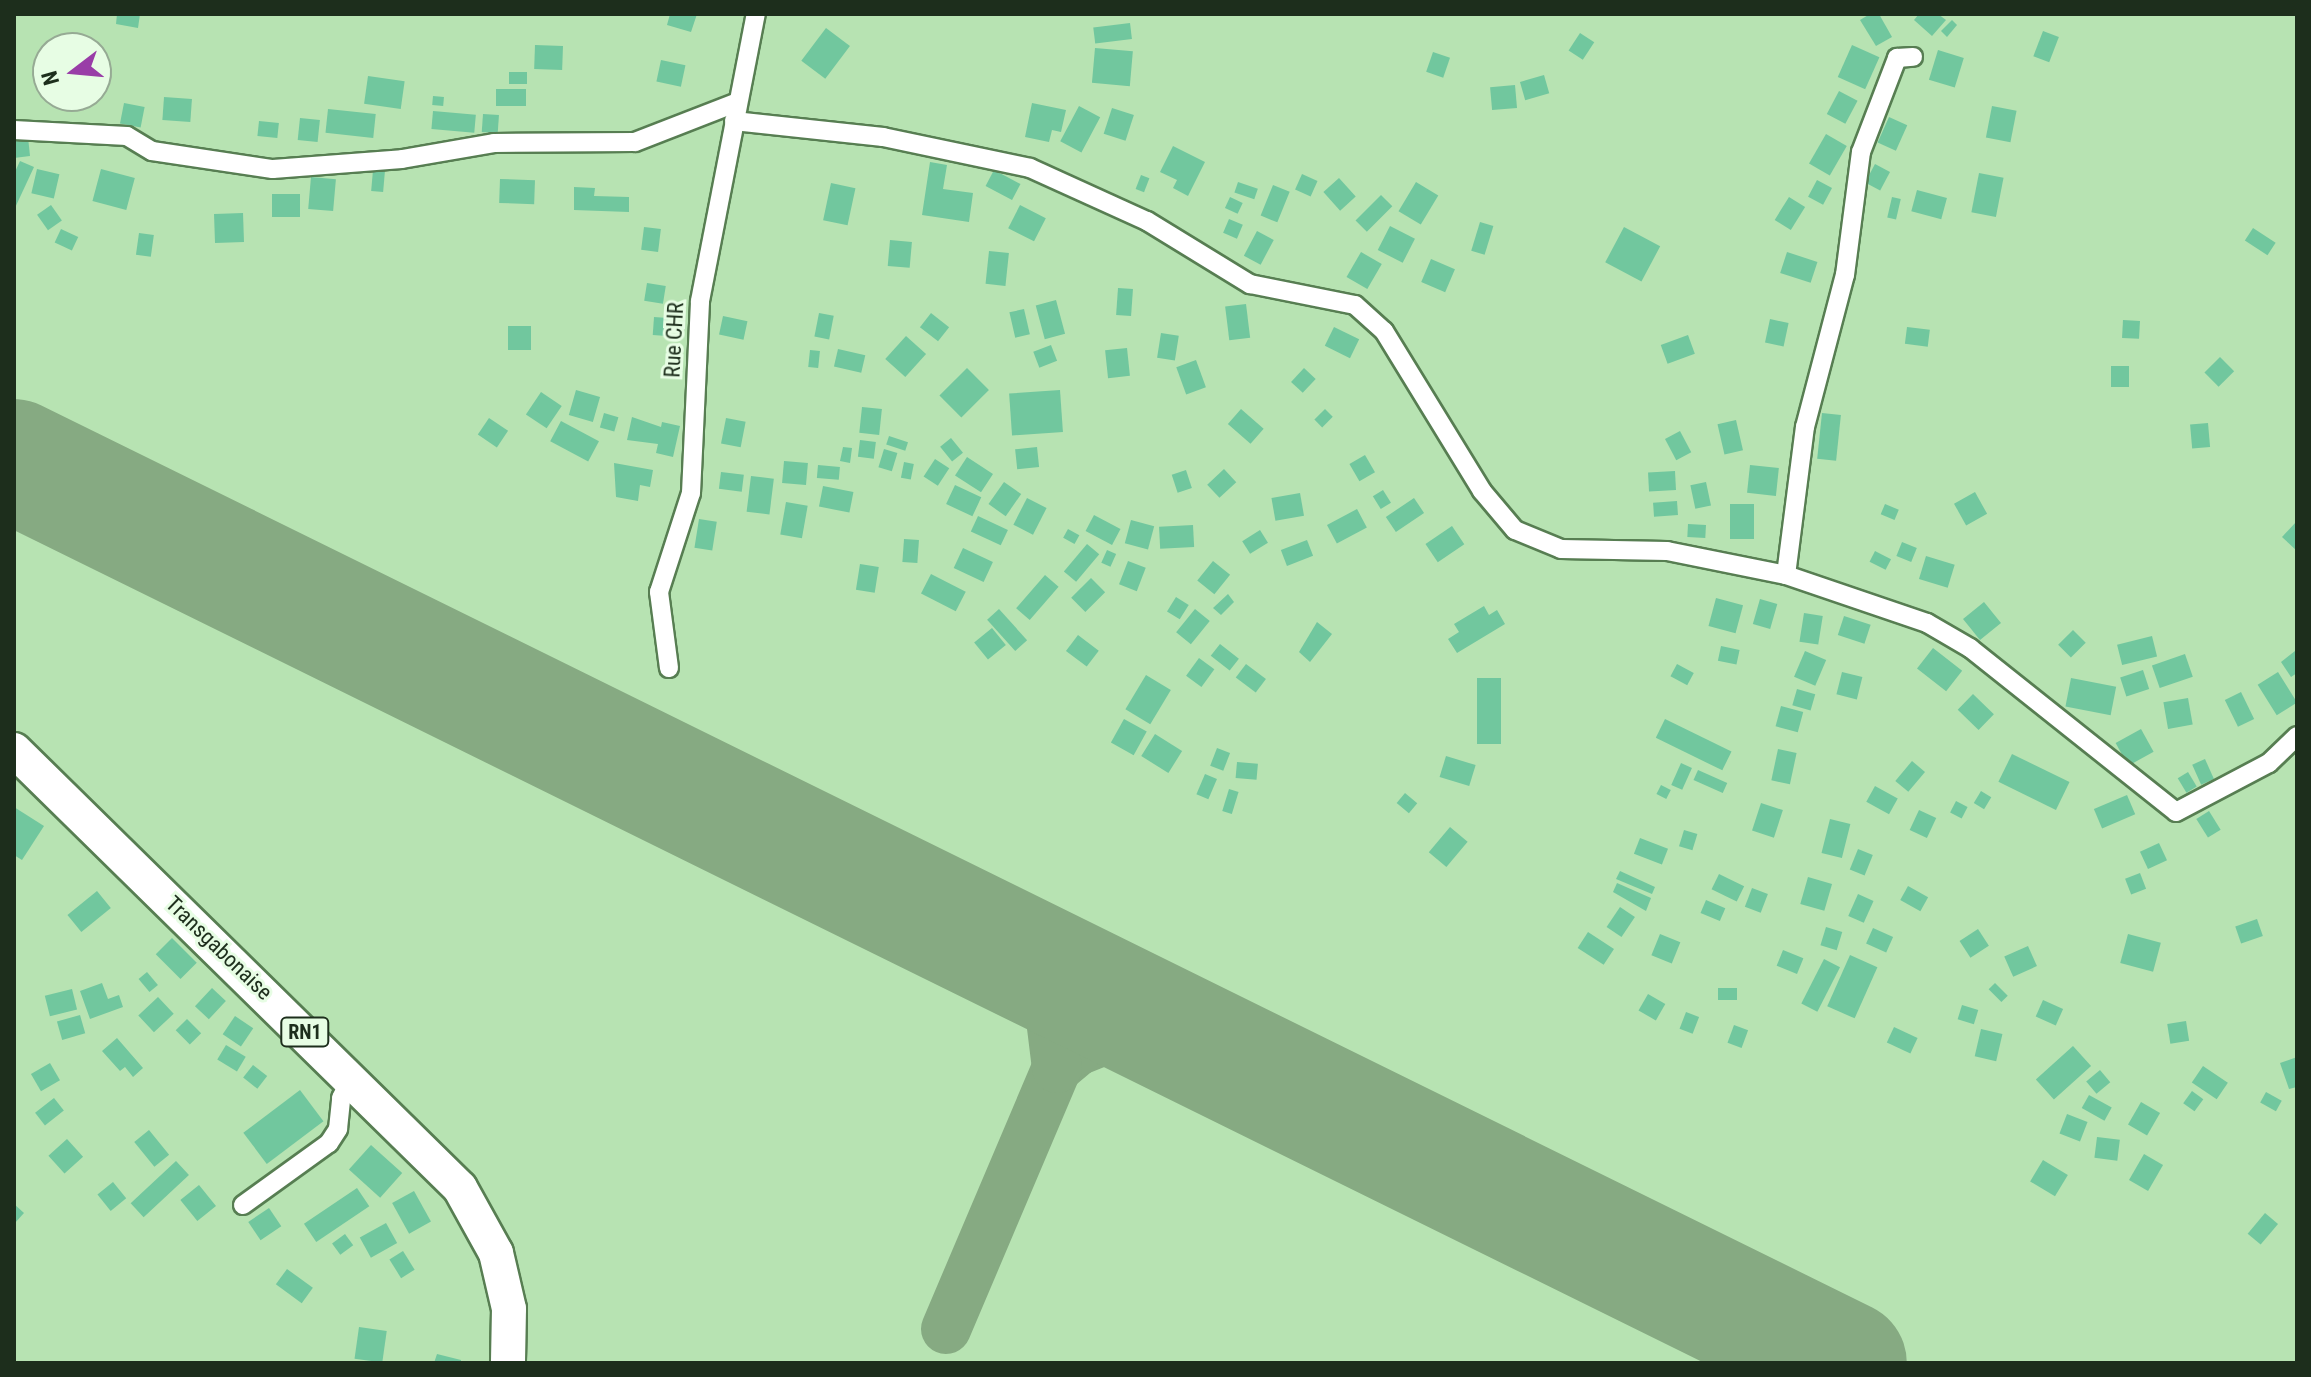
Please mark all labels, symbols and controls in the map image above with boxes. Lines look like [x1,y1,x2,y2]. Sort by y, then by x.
north arrow [32,32,112,112]
text: N [36,68,64,88]
street label: Rue CHR [659,302,689,378]
street label: Transgabonaise [160,891,278,1005]
road number: RN1 [279,1016,331,1048]

